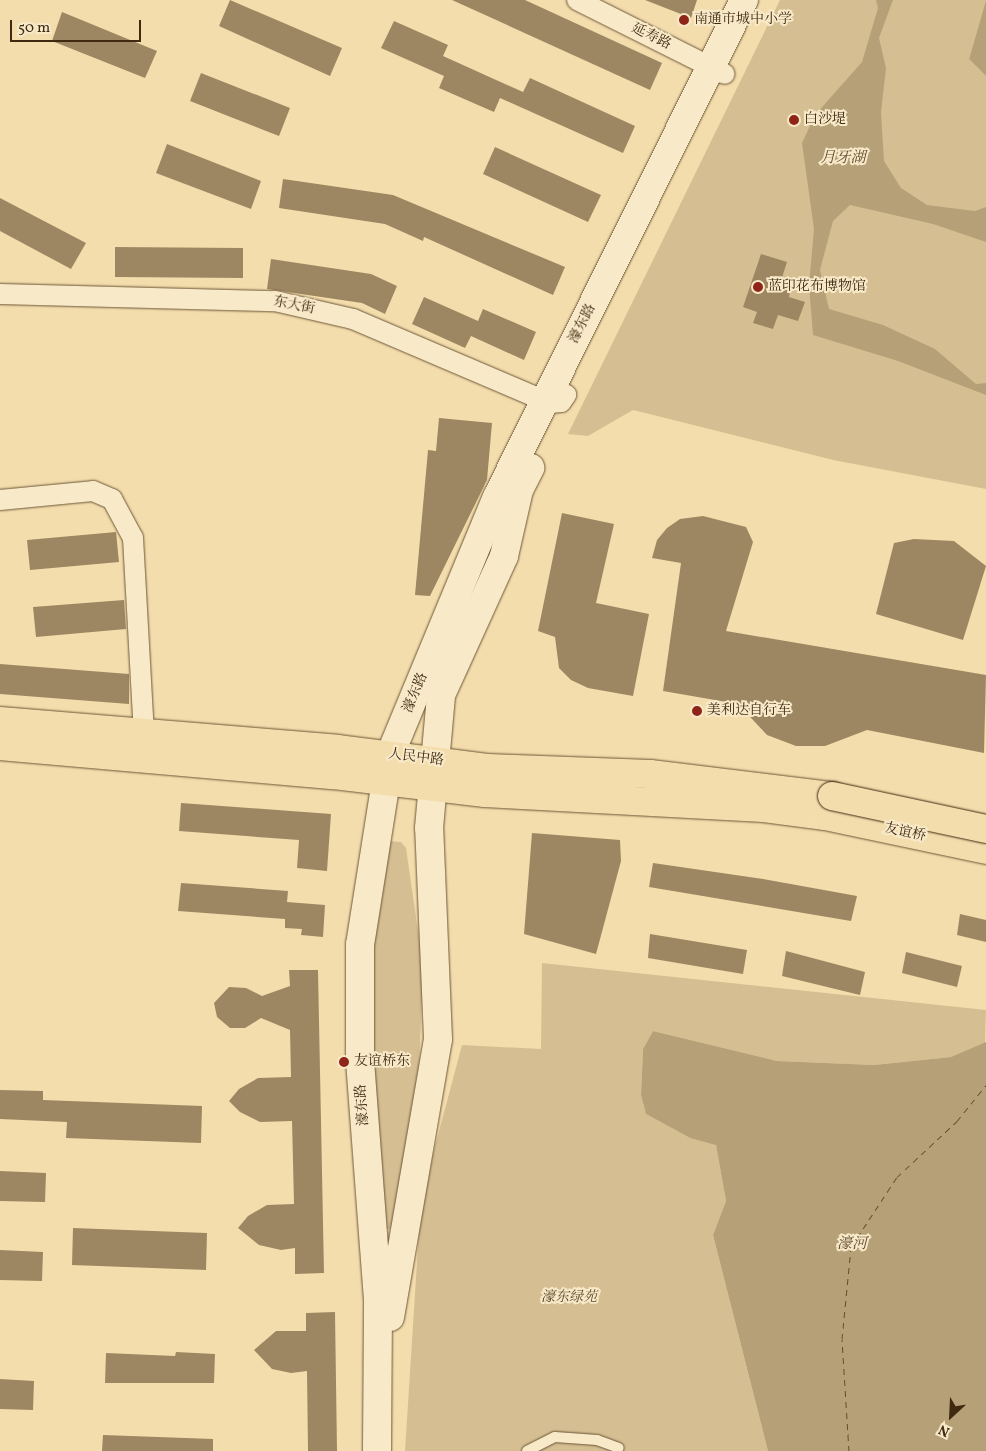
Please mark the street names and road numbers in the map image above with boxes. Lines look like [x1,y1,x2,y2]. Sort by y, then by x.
street label: 延寿路 [628,20,674,54]
street label: 东大街 [272,294,316,318]
street label: 濠东路 [566,301,600,347]
street label: 濠东路 [400,670,432,716]
street label: 人民中路 [387,746,445,770]
street label: 友谊桥 [883,820,927,846]
street label: 濠东路 [353,1083,373,1127]

